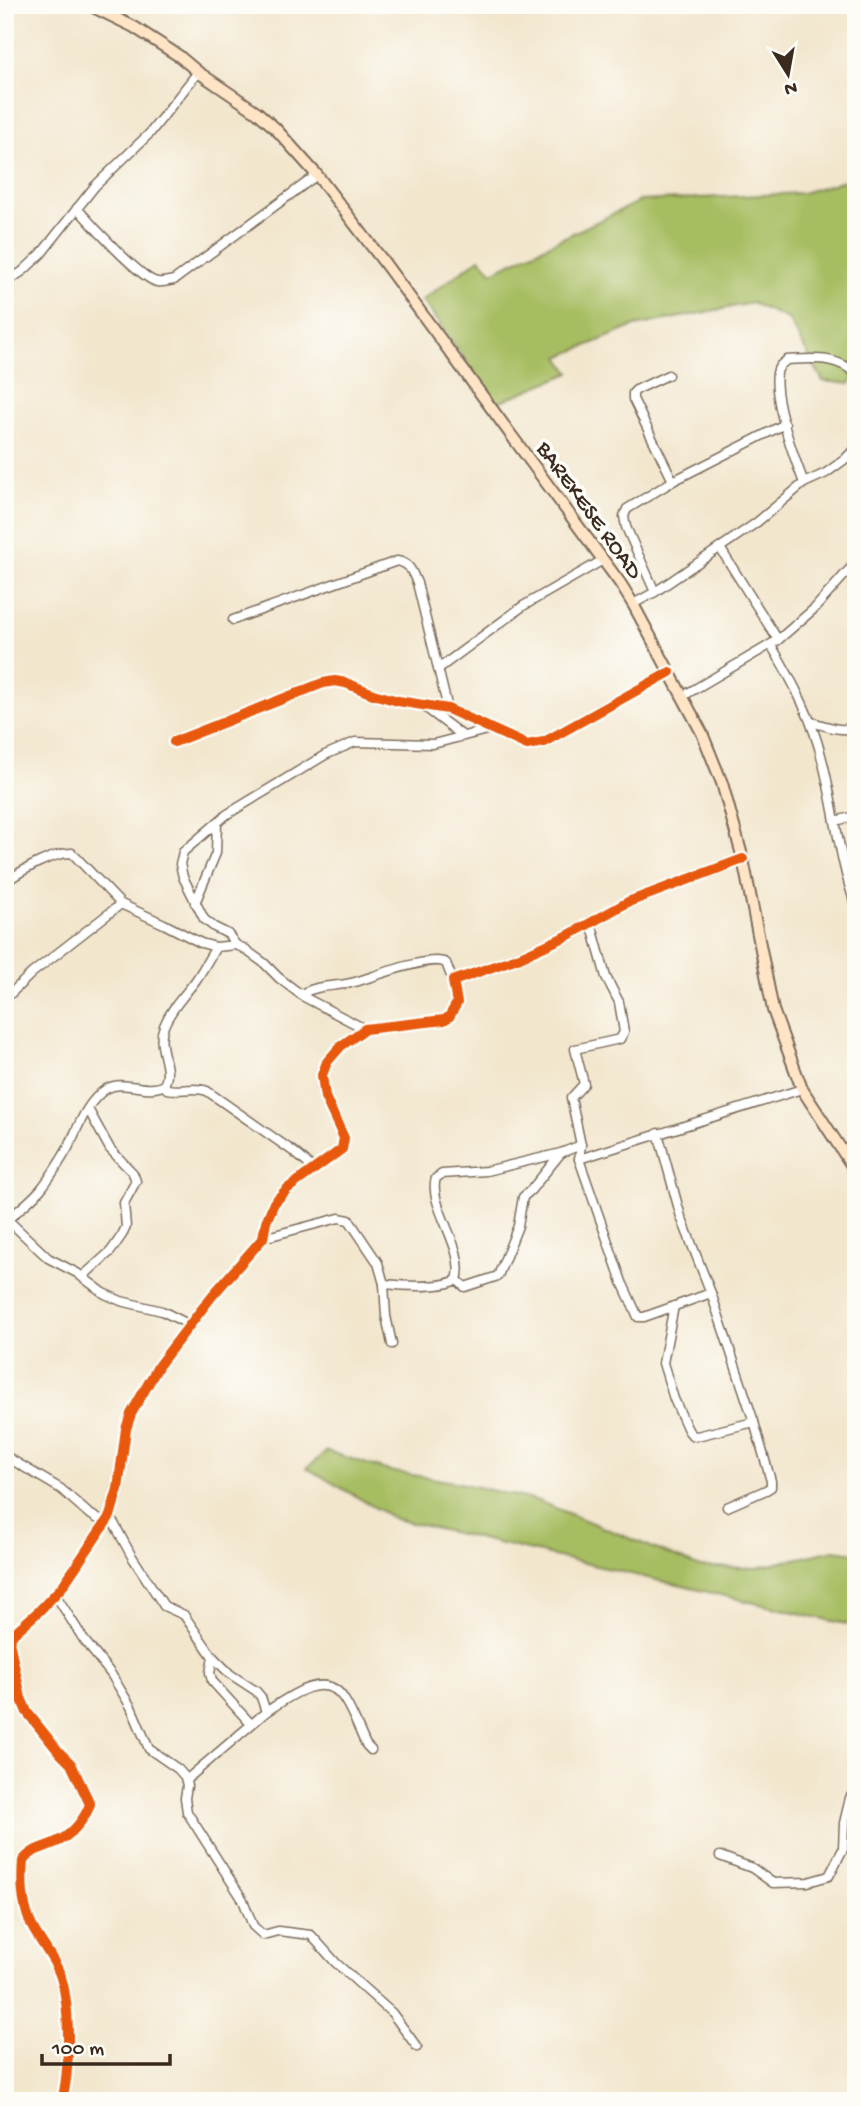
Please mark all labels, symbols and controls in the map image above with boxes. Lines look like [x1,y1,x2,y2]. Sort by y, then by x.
north arrow [752,38,822,108]
text: N [782,75,799,100]
street label: BAREKESE ROAD [529,436,648,586]
scale bar [42,2022,170,2066]
text: 100 m [51,2038,104,2063]

